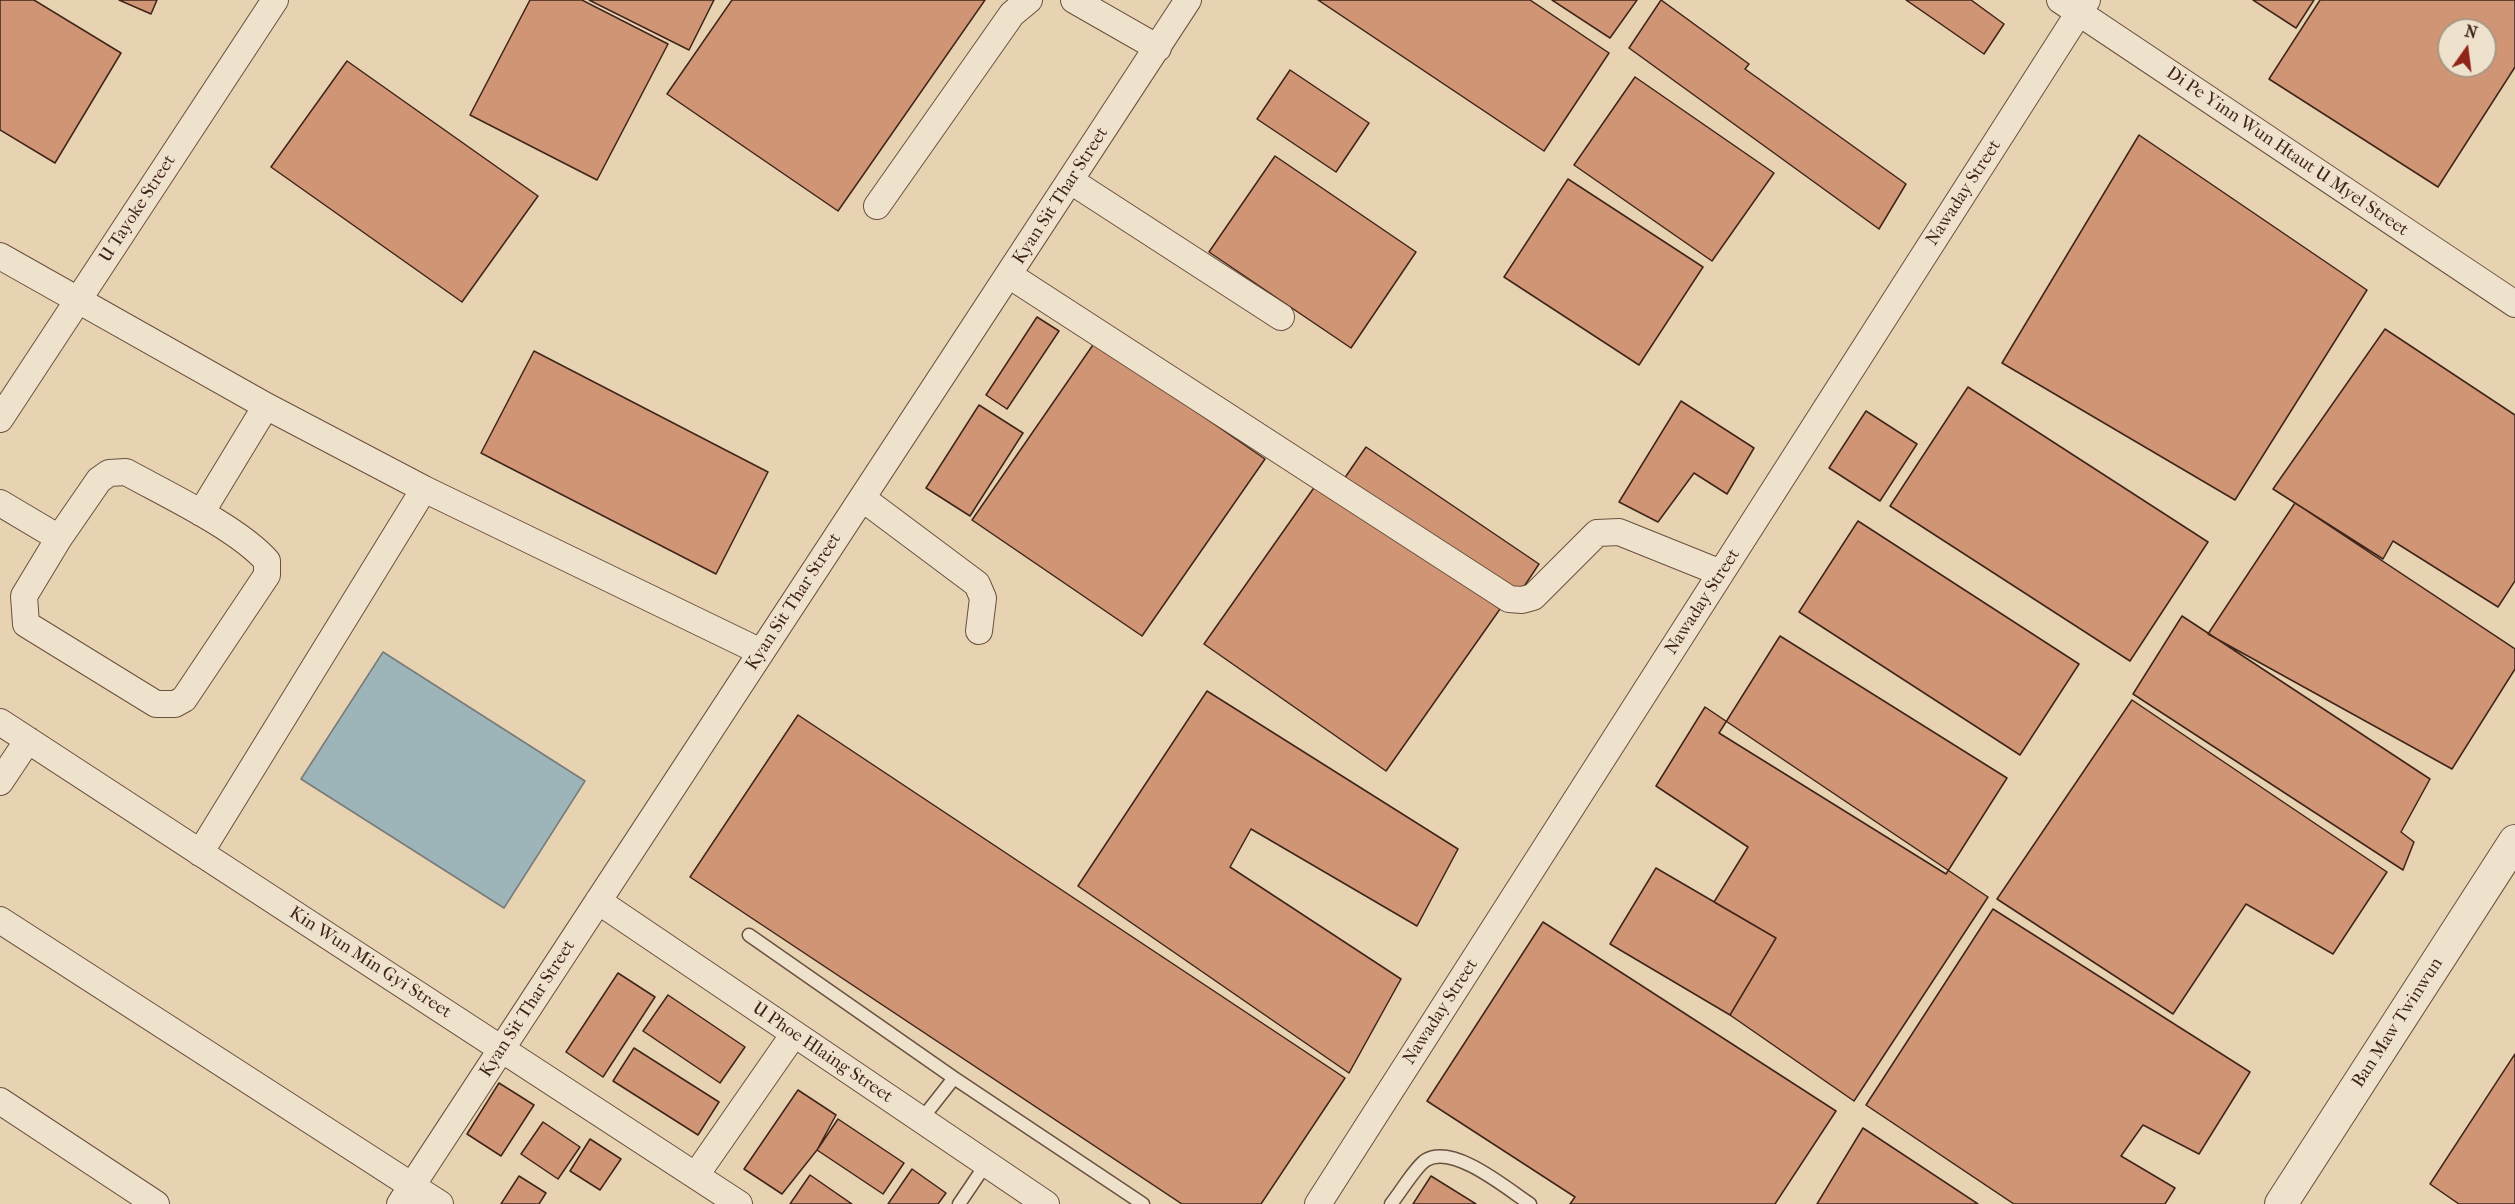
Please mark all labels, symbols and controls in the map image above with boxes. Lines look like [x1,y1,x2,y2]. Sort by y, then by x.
north arrow [2437,18,2497,78]
text: N [2463,21,2479,43]
street label: Di Pe Yinn Wun Htaut U Myel Street [2162,63,2412,241]
street label: Kyan Sit Thar Street [1009,123,1113,269]
street label: Nawaday Street [1922,136,2006,250]
street label: U Tayoke Street [95,151,181,267]
street label: Kyan Sit Thar Street [742,529,846,675]
street label: Nawaday Street [1661,545,1745,659]
street label: Kin Wun Min Gyi Street [285,902,455,1024]
street label: Kyan Sit Thar Street [476,936,580,1082]
street label: Ban Maw Twinwun [2348,954,2448,1092]
street label: Nawaday Street [1399,955,1483,1069]
street label: U Phoe Hlaing Street [748,998,896,1108]

